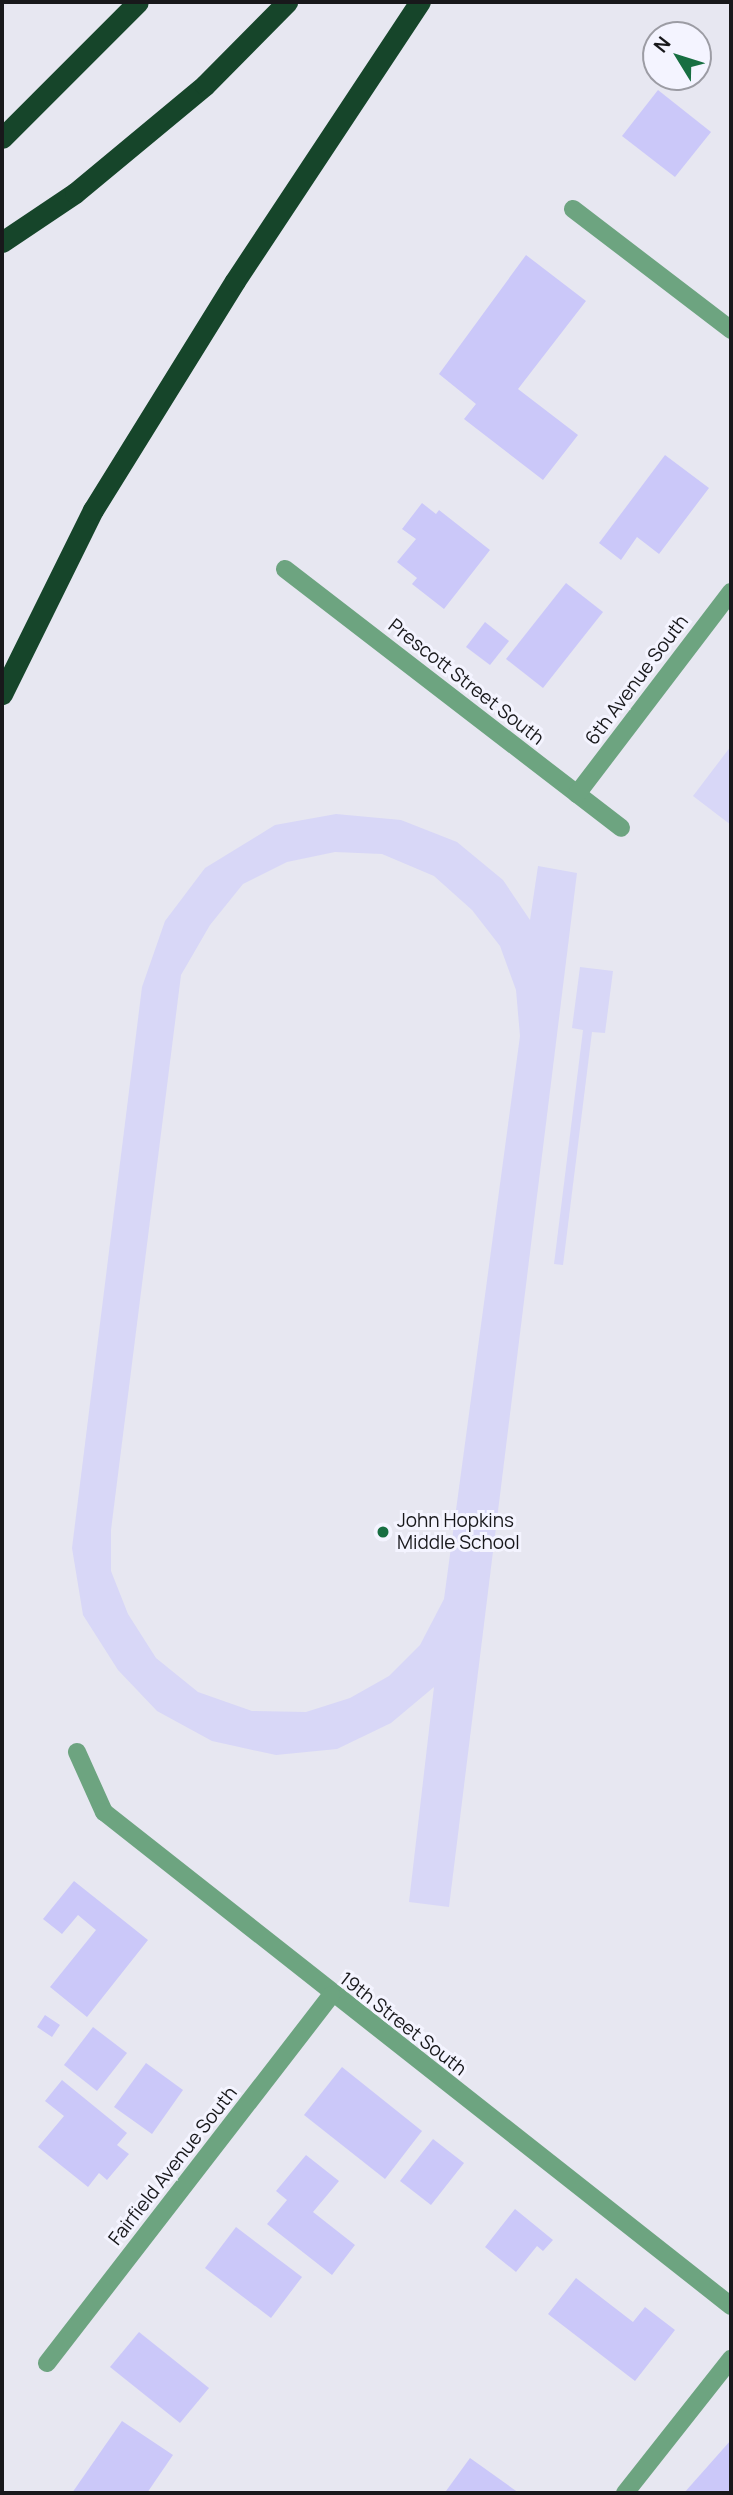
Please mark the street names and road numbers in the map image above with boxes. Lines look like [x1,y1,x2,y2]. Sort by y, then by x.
street label: 6th Avenue South [581,611,693,749]
street label: Prescott Street South [384,614,548,750]
street label: 19th Street South [335,1967,471,2081]
street label: Fairfield Avenue South [104,2082,242,2250]

